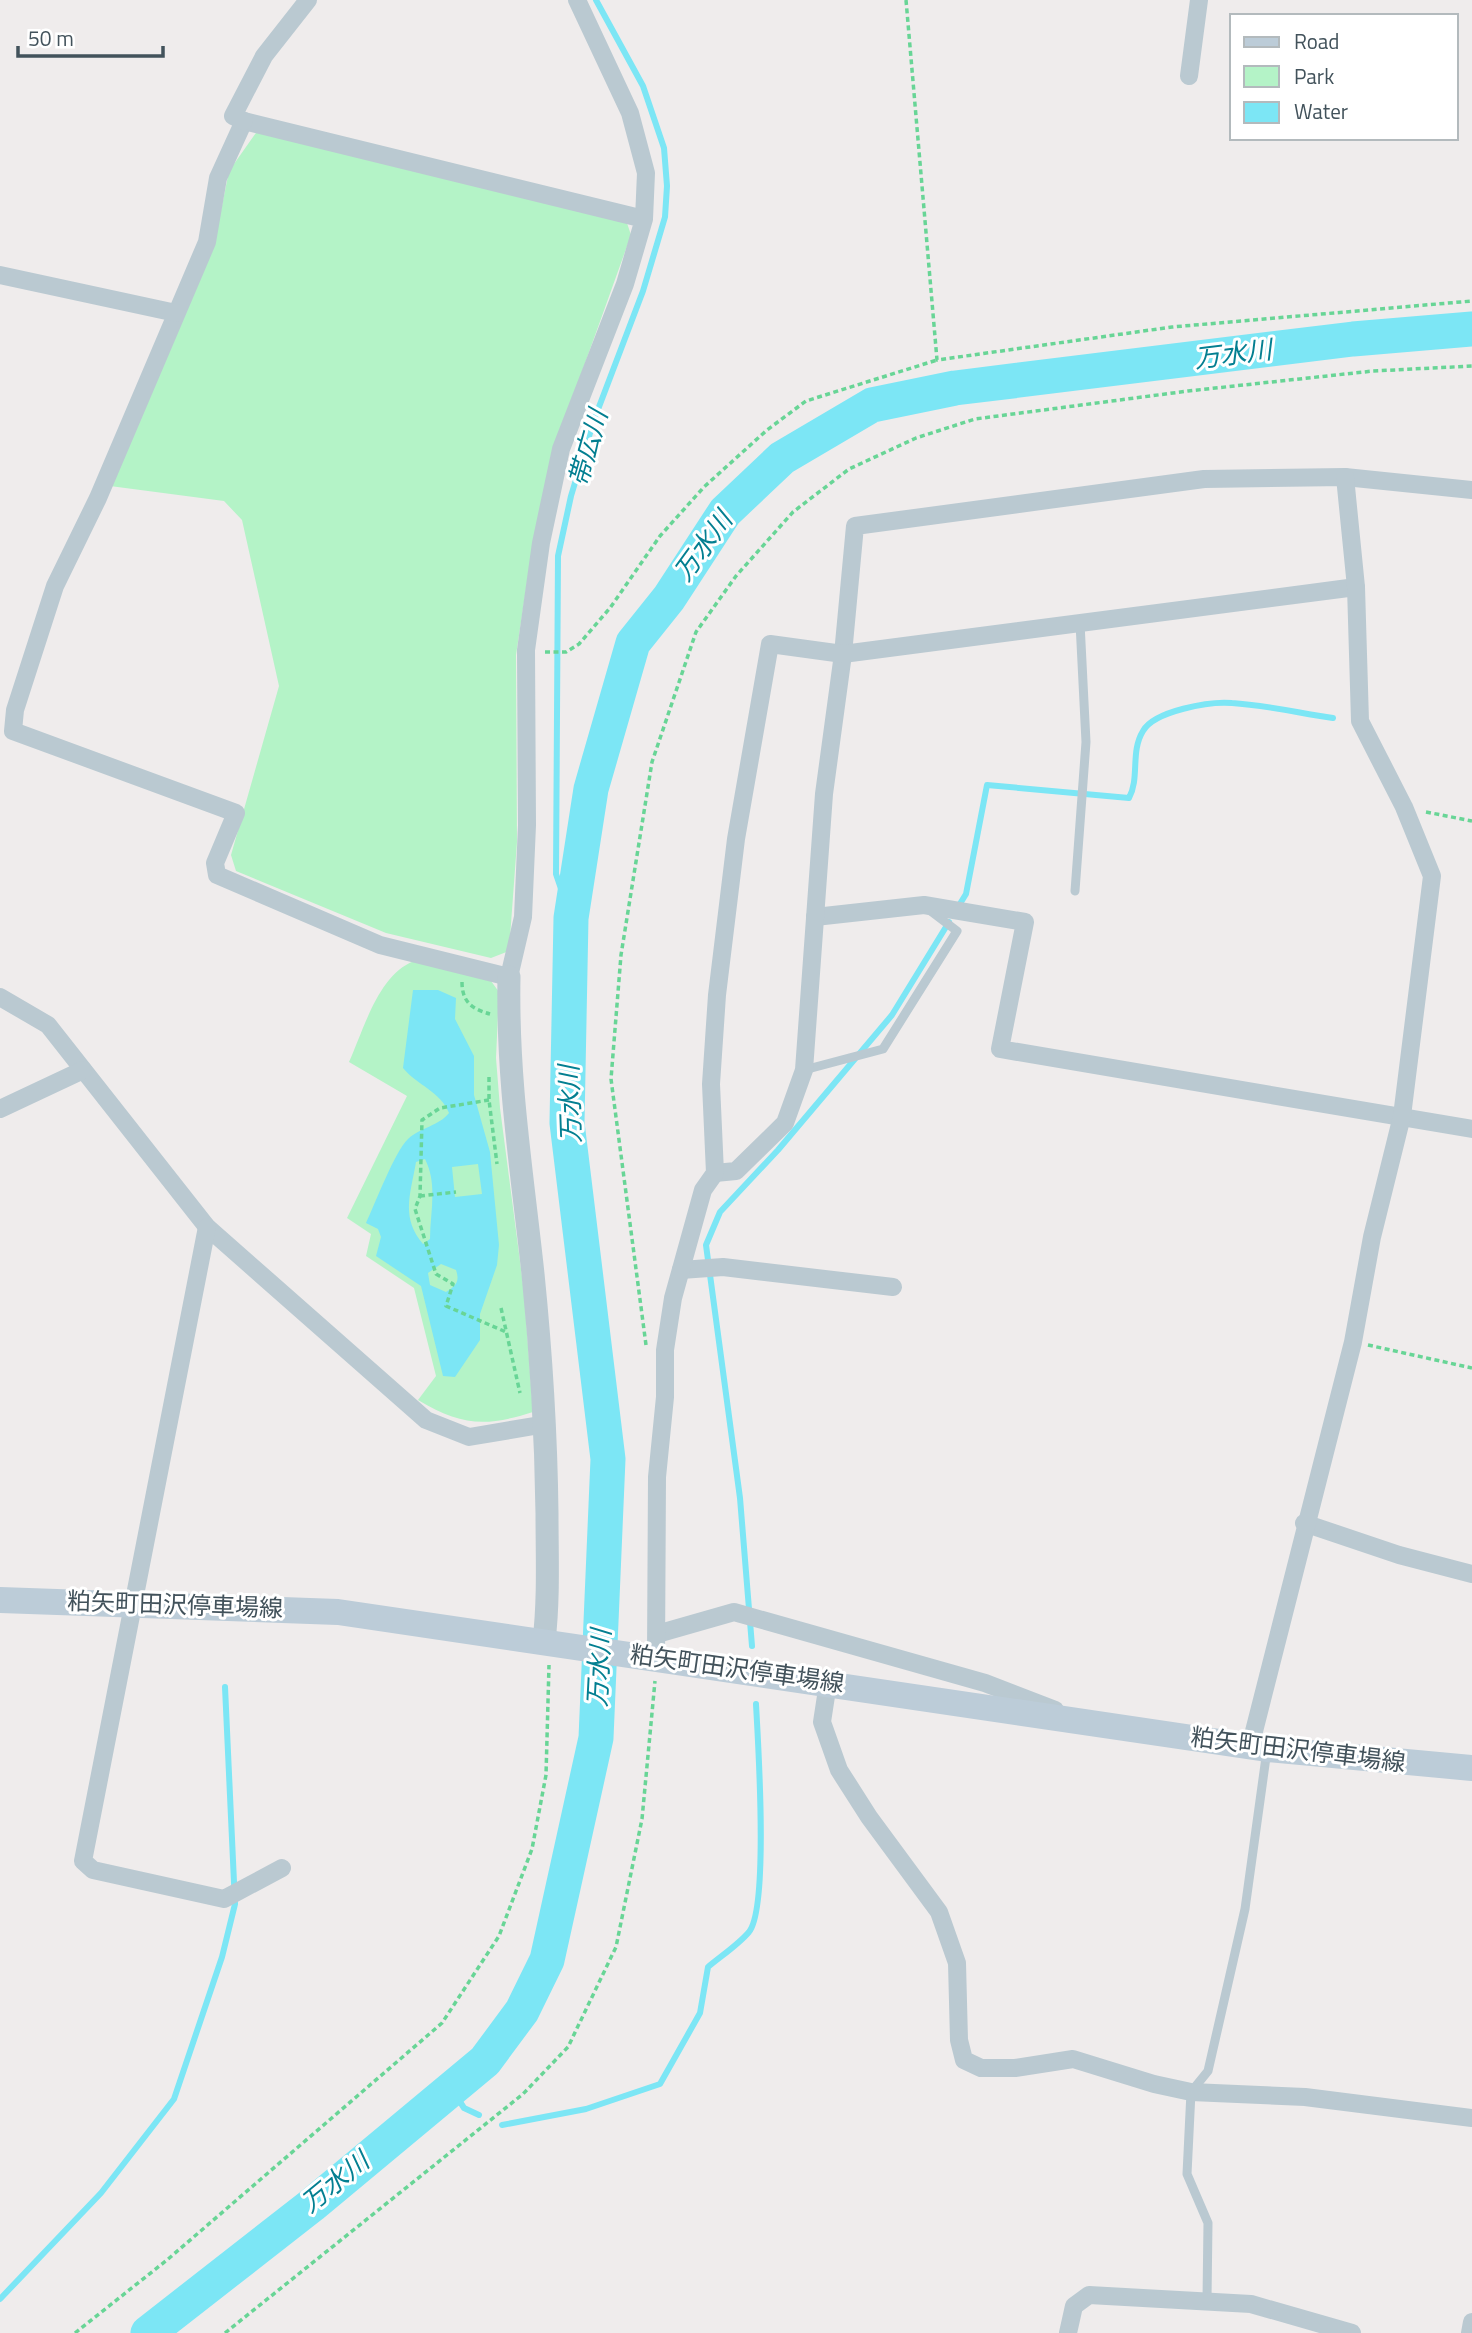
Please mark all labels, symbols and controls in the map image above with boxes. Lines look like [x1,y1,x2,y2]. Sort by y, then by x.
scale bar [18,14,163,58]
legend [1230,14,1458,140]
text: 50 m [28,22,74,54]
text: Road [1294,25,1339,57]
text: Park [1294,60,1334,92]
text: Water [1294,95,1348,127]
water label: 万水川 [1192,329,1277,378]
water label: 帯広川 [558,402,618,491]
water label: 万水川 [664,500,743,589]
water label: 万水川 [549,1061,590,1144]
street label: 粕矢町田沢停車場線 [66,1582,284,1626]
water label: 万水川 [577,1625,620,1708]
street label: 粕矢町田沢停車場線 [628,1635,847,1701]
street label: 粕矢町田沢停車場線 [1189,1718,1408,1780]
water label: 万水川 [292,2140,380,2221]

